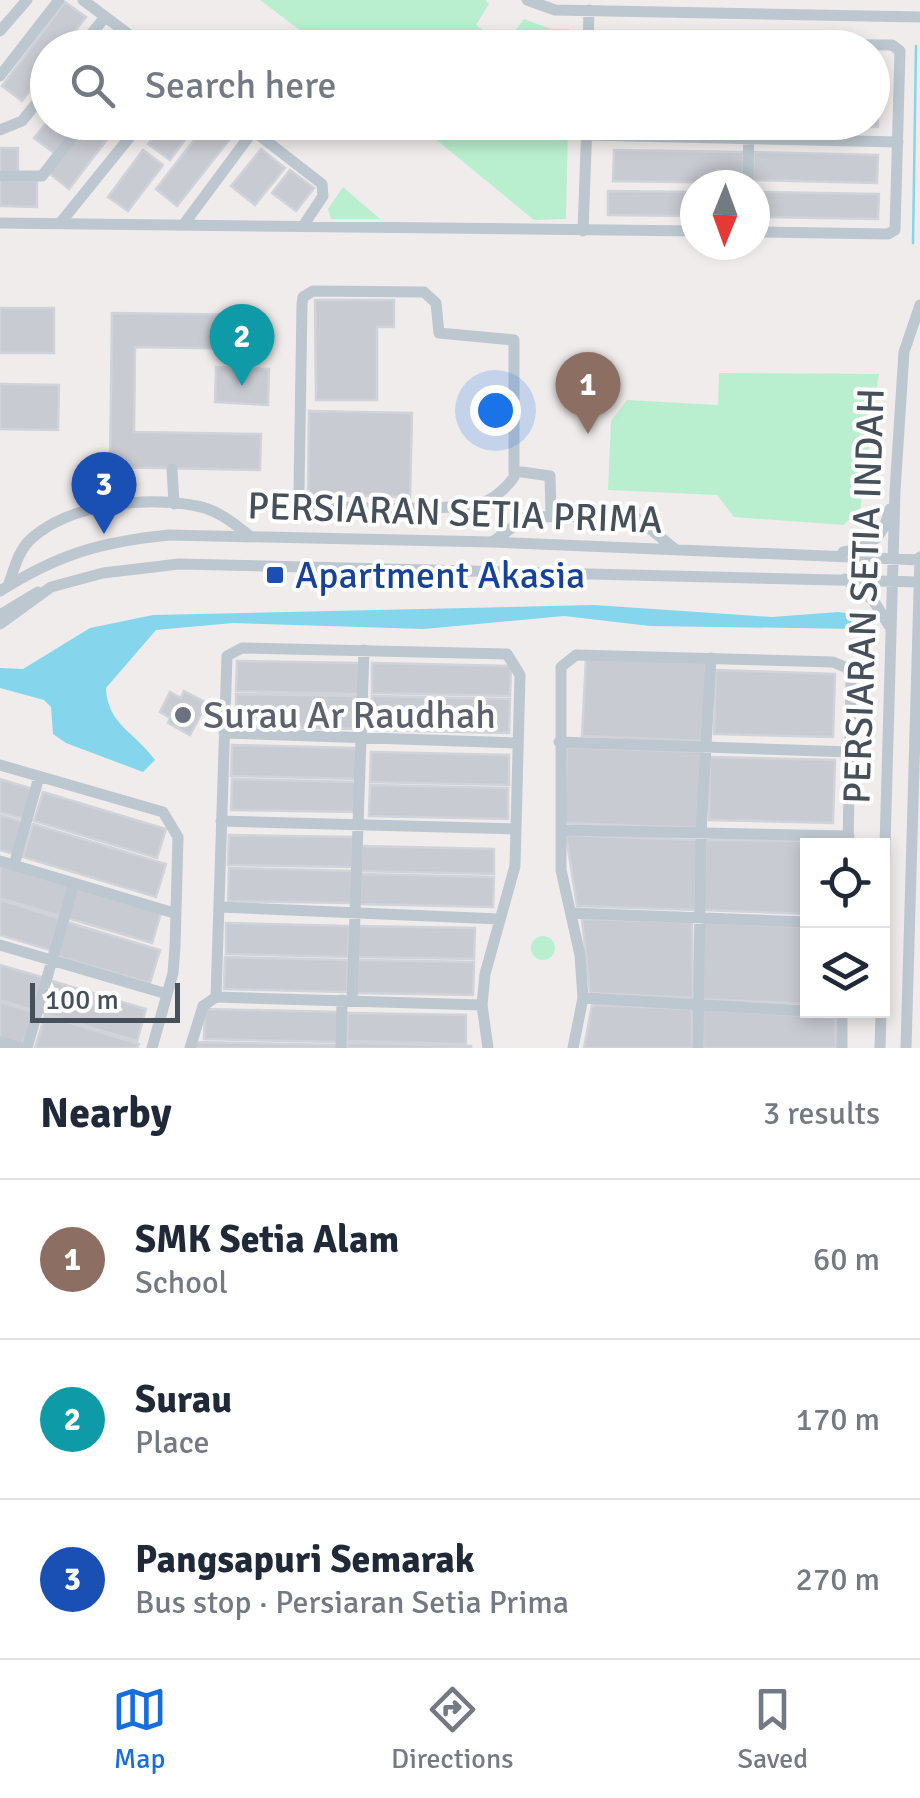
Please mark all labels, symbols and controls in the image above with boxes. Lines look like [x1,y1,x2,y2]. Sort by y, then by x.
search box [30,30,890,140]
icon: search [65,58,120,113]
text: Search here [145,62,337,109]
north arrow [680,170,770,260]
pin: 2 [210,304,274,386]
pin: 1 [556,352,620,434]
your location [470,385,521,436]
street label: PERSIARAN SETIA INDAH [833,387,895,805]
pin: 3 [72,452,136,534]
street label: PERSIARAN SETIA PRIMA [247,482,663,544]
place label: Apartment Akasia [295,552,585,599]
marker: Apartment Akasia [264,564,286,586]
place label: Surau Ar Raudhah [203,692,496,739]
marker: Surau Ar Raudhah [172,704,194,726]
map controls [800,838,890,1018]
button: locate [800,838,890,928]
button: layers [800,928,890,1018]
scale bar [30,978,180,1023]
text: 100 m [45,983,119,1017]
text: Nearby [40,1088,172,1139]
text: 3 results [763,1094,880,1133]
text: SMK Setia Alam [135,1216,399,1263]
text: 1 [64,1240,81,1279]
text: 60 m [813,1240,880,1279]
text: School [135,1263,228,1302]
text: Surau [135,1376,232,1423]
text: 2 [64,1400,81,1439]
text: 170 m [796,1400,880,1439]
text: Place [135,1423,210,1462]
text: Pangsapuri Semarak [135,1536,475,1583]
text: 3 [64,1560,81,1599]
text: 270 m [796,1560,880,1599]
text: Bus stop · Persiaran Setia Prima [135,1583,569,1622]
tab: Map [112,1682,167,1776]
tab: Directions [391,1682,513,1776]
tab: Saved [737,1682,808,1776]

